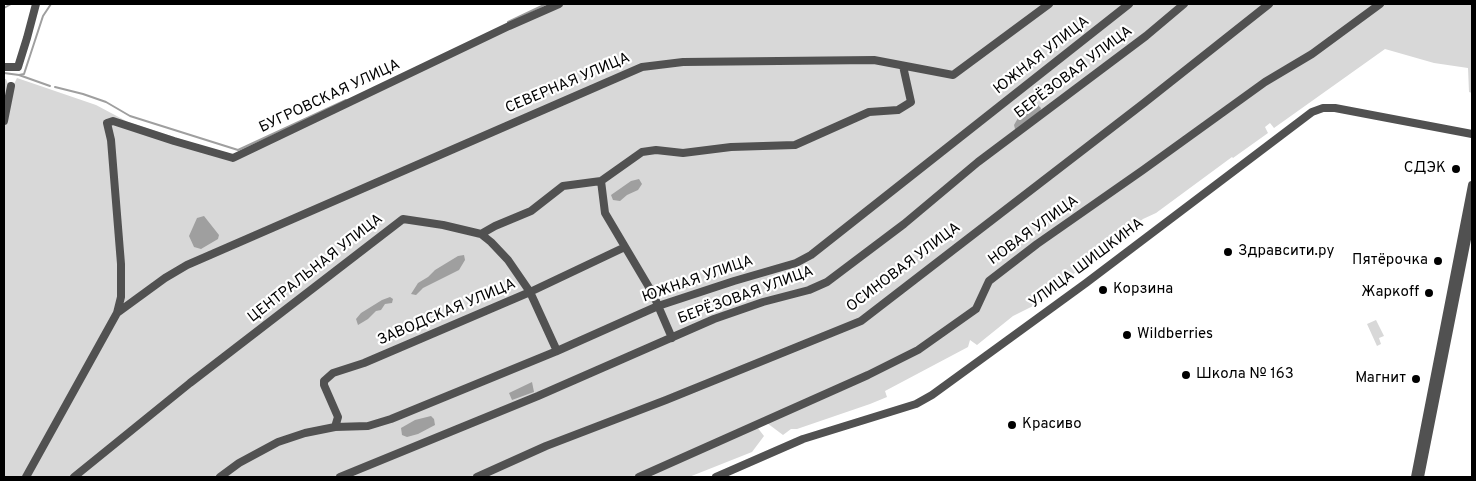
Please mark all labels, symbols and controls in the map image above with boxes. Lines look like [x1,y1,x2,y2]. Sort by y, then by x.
street label: ЮЖНАЯ УЛИЦА [991,13,1093,99]
street label: БЕРЁЗОВАЯ УЛИЦА [1012,23,1136,123]
street label: СЕВЕРНАЯ УЛИЦА [503,50,633,118]
street label: БУГРОВСКАЯ УЛИЦА [257,56,403,138]
place label: СДЭК [1404,160,1446,178]
marker: СДЭК [1450,163,1462,175]
street label: НОВАЯ УЛИЦА [985,192,1083,270]
street label: ЦЕНТРАЛЬНАЯ УЛИЦА [245,211,387,327]
street label: УЛИЦА ШИШКИНА [1026,215,1148,313]
street label: ОСИНОВАЯ УЛИЦА [843,219,965,317]
place label: Здравсити.ру [1238,243,1334,261]
marker: Здравсити.ру [1222,246,1234,258]
place label: Пятёрочка [1352,252,1428,270]
street label: ЮЖНАЯ УЛИЦА [640,253,756,307]
marker: Пятёрочка [1432,255,1444,267]
street label: БЕРЁЗОВАЯ УЛИЦА [676,263,816,329]
street label: ЗАВОДСКАЯ УЛИЦА [375,276,519,350]
place label: Корзина [1113,281,1173,299]
marker: Корзина [1097,284,1109,296]
place label: Жаркoff [1361,284,1419,302]
marker: Жаркoff [1423,287,1435,299]
place label: Wildberries [1137,326,1213,344]
marker: Wildberries [1121,329,1133,341]
place label: Школа № 163 [1196,366,1294,384]
marker: Школа № 163 [1180,369,1192,381]
place label: Магнит [1355,370,1406,388]
marker: Магнит [1410,373,1422,385]
place label: Красиво [1022,416,1082,434]
marker: Красиво [1006,419,1018,431]

